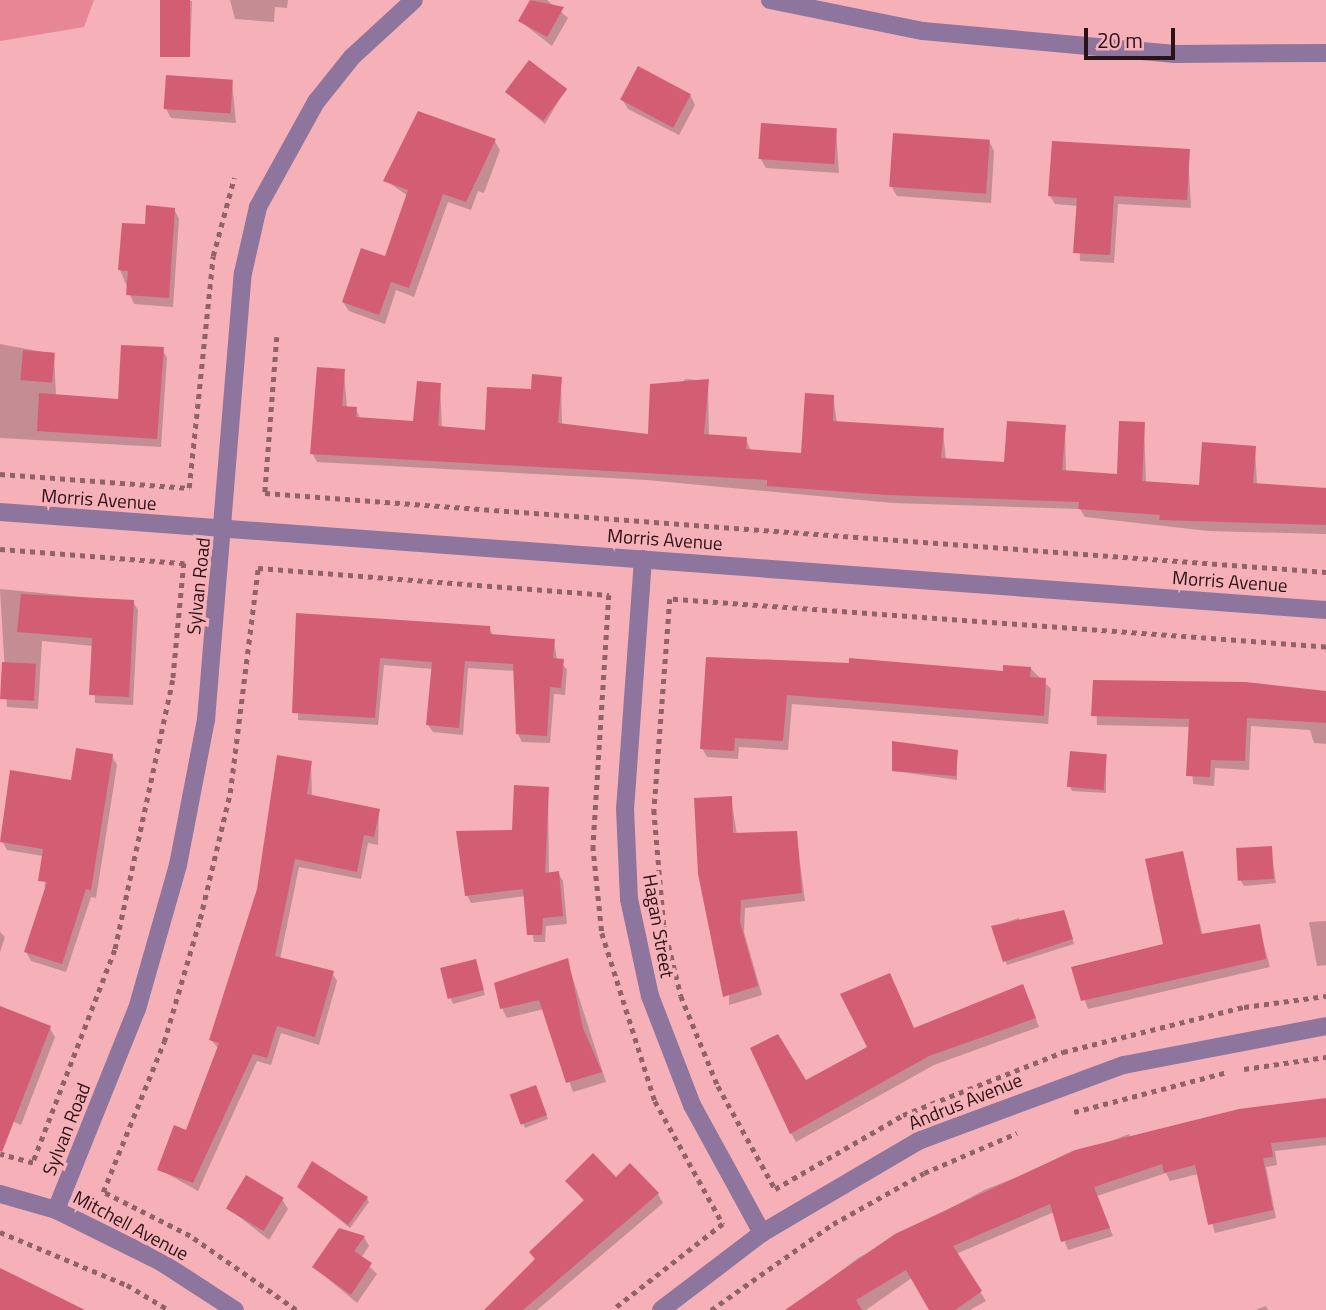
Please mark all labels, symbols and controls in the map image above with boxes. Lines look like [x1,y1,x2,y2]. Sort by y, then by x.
scale bar [1088,14,1179,58]
text: 20 m [1097,24,1143,56]
street label: Morris Avenue [41,484,157,514]
street label: Morris Avenue [607,524,723,554]
street label: Sylvan Road [182,536,214,636]
street label: Morris Avenue [1172,566,1288,596]
street label: Hagan Street [639,872,679,980]
street label: Andrus Avenue [905,1068,1025,1134]
street label: Sylvan Road [37,1079,95,1179]
street label: Mitchell Avenue [69,1185,193,1265]

